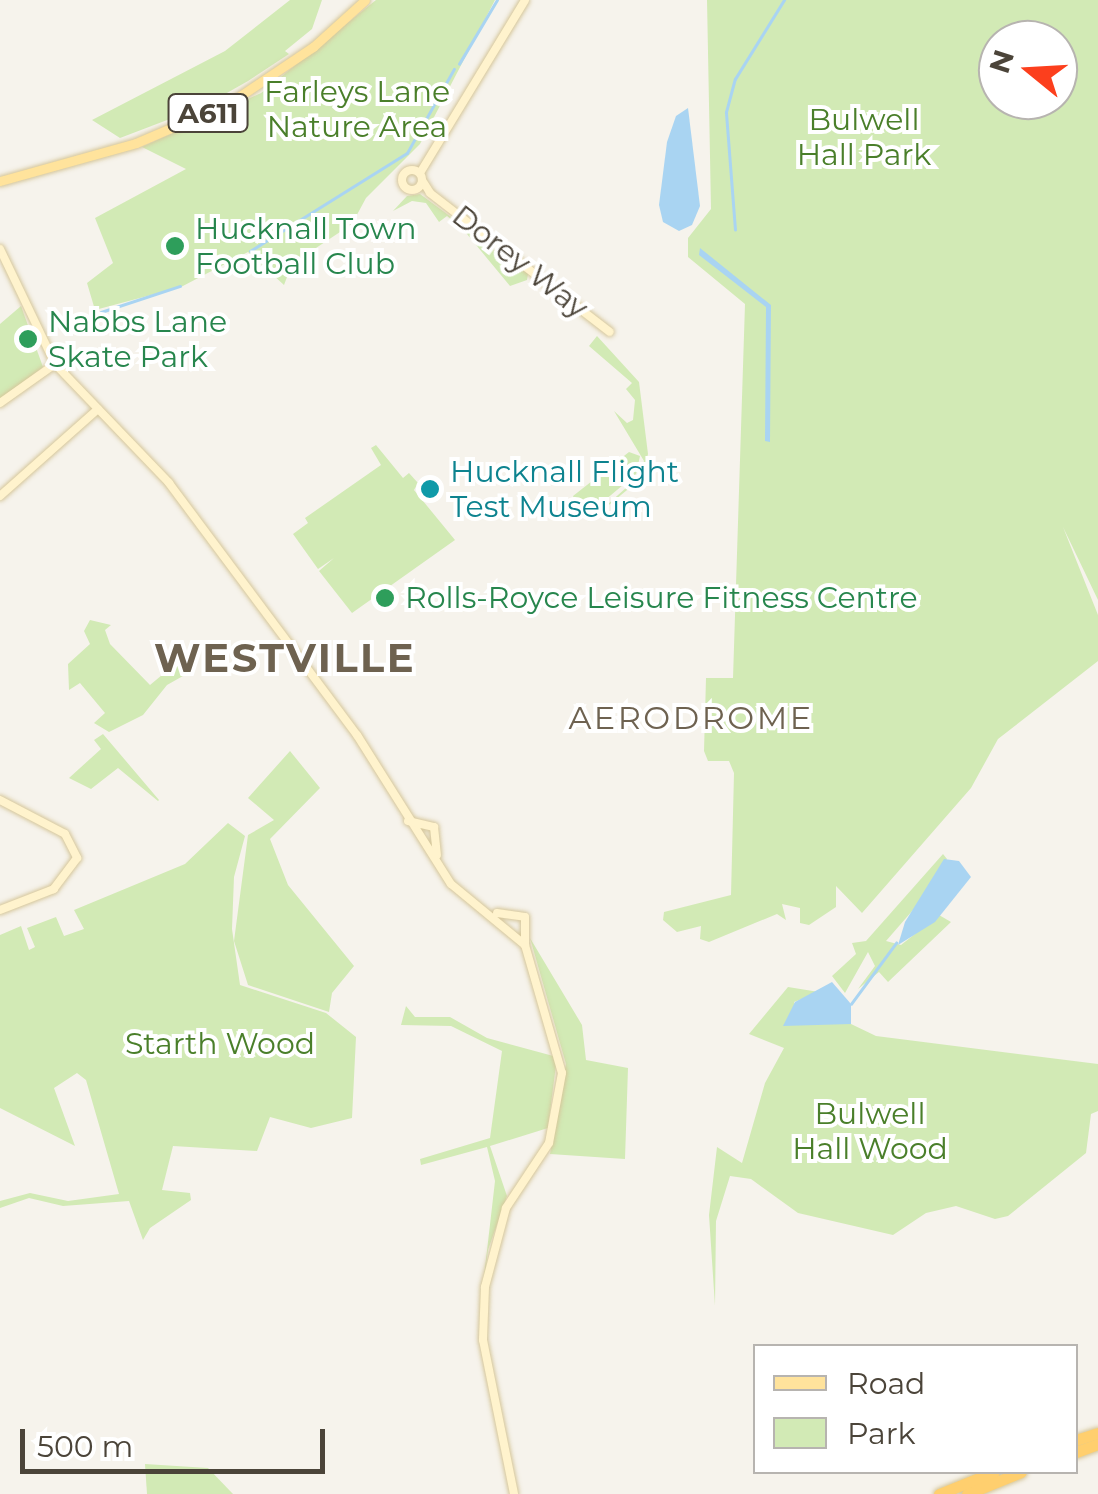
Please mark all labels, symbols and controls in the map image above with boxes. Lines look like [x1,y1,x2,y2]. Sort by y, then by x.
north arrow [978,20,1078,120]
text: N [982,45,1021,77]
park label: Farleys Lane Nature Area [264,74,450,144]
road number: A611 [166,90,250,136]
park label: Bulwell Hall Park [797,102,931,172]
street label: Dorey Way [445,198,595,326]
place label: Hucknall Town Football Club [195,211,416,282]
marker: Hucknall Town Football Club [164,235,186,257]
place label: Nabbs Lane Skate Park [48,304,227,374]
marker: Nabbs Lane Skate Park [17,328,39,350]
place label: Hucknall Flight Test Museum [450,454,679,524]
marker: Hucknall Flight Test Museum [419,478,441,500]
place label: Rolls-Royce Leisure Fitness Centre [405,580,918,616]
marker: Rolls-Royce Leisure Fitness Centre [374,587,396,609]
district label: WESTVILLE [154,634,416,682]
district label: AERODROME [568,699,814,737]
park label: Starth Wood [125,1026,315,1062]
park label: Bulwell Hall Wood [792,1096,948,1166]
legend [753,1344,1078,1474]
text: Road [847,1365,925,1402]
scale bar [25,1409,330,1471]
text: Park [847,1415,916,1452]
text: 500 m [37,1428,133,1465]

